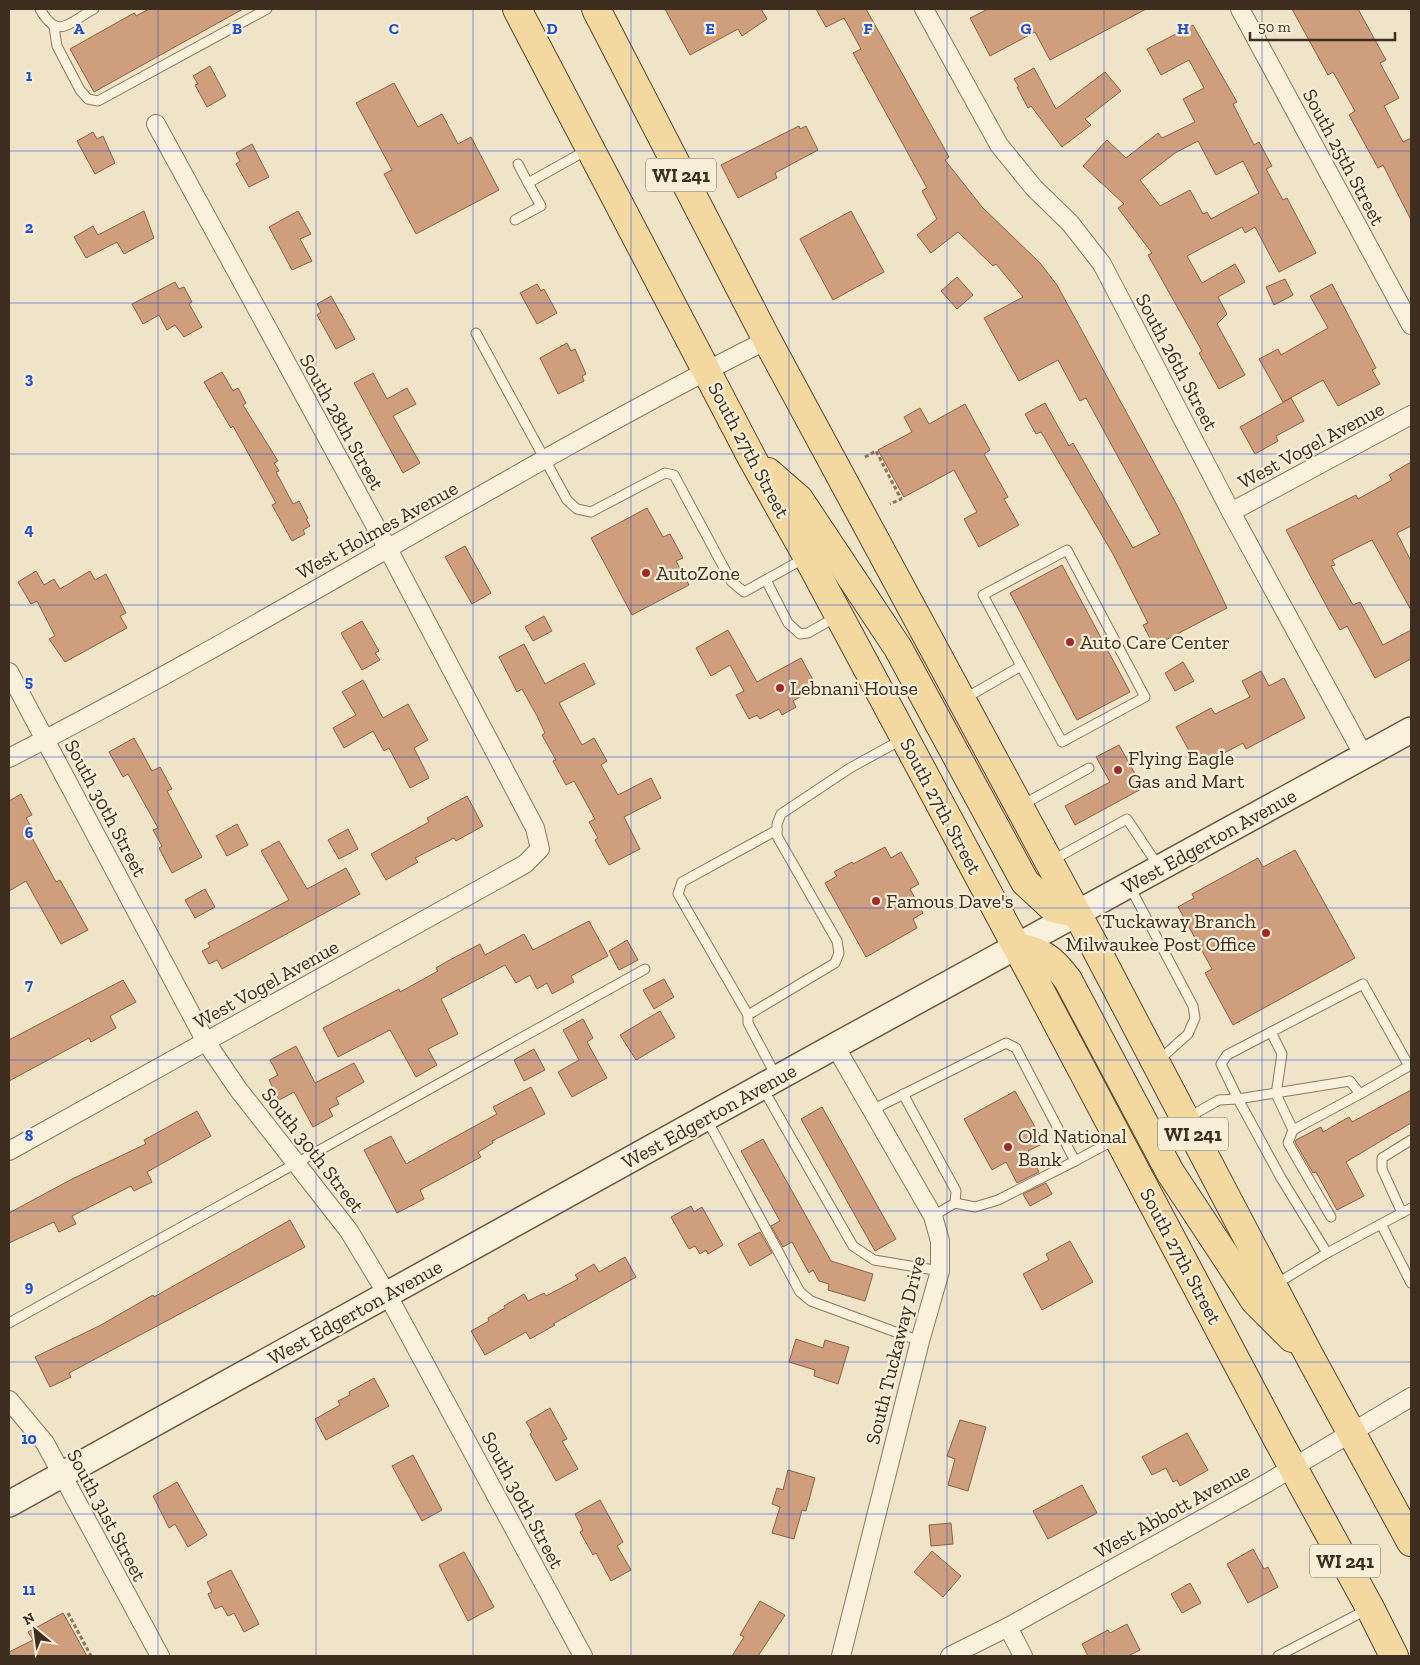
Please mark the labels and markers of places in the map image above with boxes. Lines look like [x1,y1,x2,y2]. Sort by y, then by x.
place label: AutoZone [656,561,740,585]
marker: AutoZone [640,567,652,579]
place label: Auto Care Center [1080,630,1230,654]
marker: Auto Care Center [1064,636,1076,648]
place label: Lebnani House [790,676,918,700]
marker: Lebnani House [774,682,786,694]
place label: Flying Eagle Gas and Mart [1128,746,1245,793]
marker: Flying Eagle Gas and Mart [1112,764,1124,776]
place label: Famous Dave's [886,889,1013,913]
marker: Famous Dave's [870,895,882,907]
place label: Tuckaway Branch Milwaukee Post Office [1066,909,1257,956]
marker: Tuckaway Branch Milwaukee Post Office [1260,927,1272,939]
place label: Old National Bank [1018,1124,1127,1171]
marker: Old National Bank [1002,1141,1014,1153]

